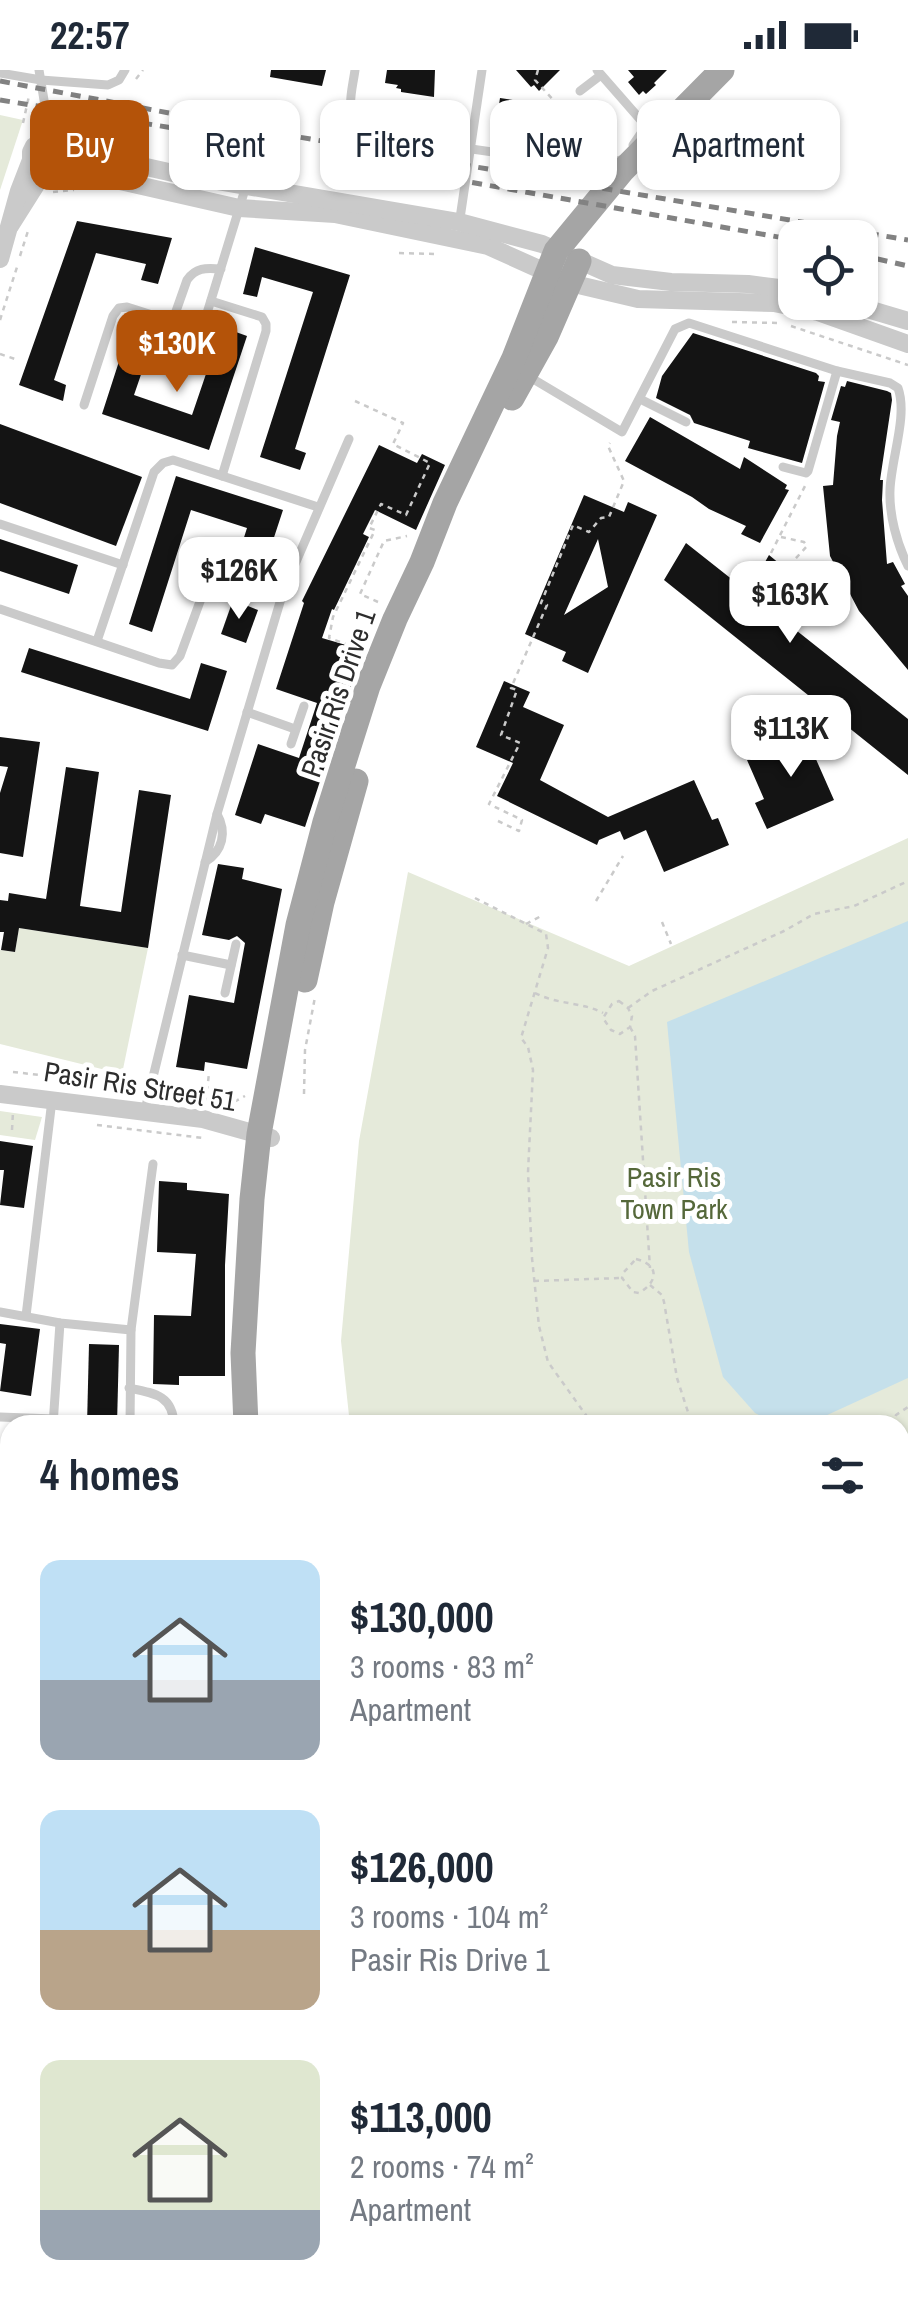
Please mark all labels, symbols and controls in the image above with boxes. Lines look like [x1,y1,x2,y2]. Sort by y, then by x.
text: 22:57 [50,10,130,61]
chip: Buy [30,100,149,190]
chip: Rent [169,100,300,190]
chip: Filters [320,100,470,190]
chip: New [490,100,617,190]
chip: Apartment [637,100,840,190]
map controls [778,220,878,320]
button: locate [778,220,878,320]
pin: $130K [107,310,247,395]
text: $130K [138,321,216,364]
pin: $126K [169,537,309,622]
text: $126K [200,548,278,591]
pin: $163K [720,561,860,646]
text: $163K [751,572,829,615]
street label: Pasir Ris Drive 1 [292,604,384,782]
pin: $113K [721,695,861,780]
text: $113K [753,706,829,749]
street label: Pasir Ris Street 51 [41,1052,239,1120]
park label: Pasir Ris Town Park [620,1158,728,1228]
text: 4 homes [40,1447,180,1503]
icon: filters [815,1448,870,1503]
text: $130,000 [350,1589,494,1645]
icon: home [120,1600,240,1720]
text: 3 rooms · 83 m² [350,1645,534,1688]
text: Apartment [350,1688,471,1731]
text: $126,000 [350,1839,494,1895]
icon: home [120,1850,240,1970]
text: 3 rooms · 104 m² [350,1895,548,1938]
text: Pasir Ris Drive 1 [350,1938,550,1981]
text: $113,000 [350,2089,492,2145]
icon: home [120,2100,240,2220]
text: 2 rooms · 74 m² [350,2145,534,2188]
text: Apartment [350,2188,471,2231]

